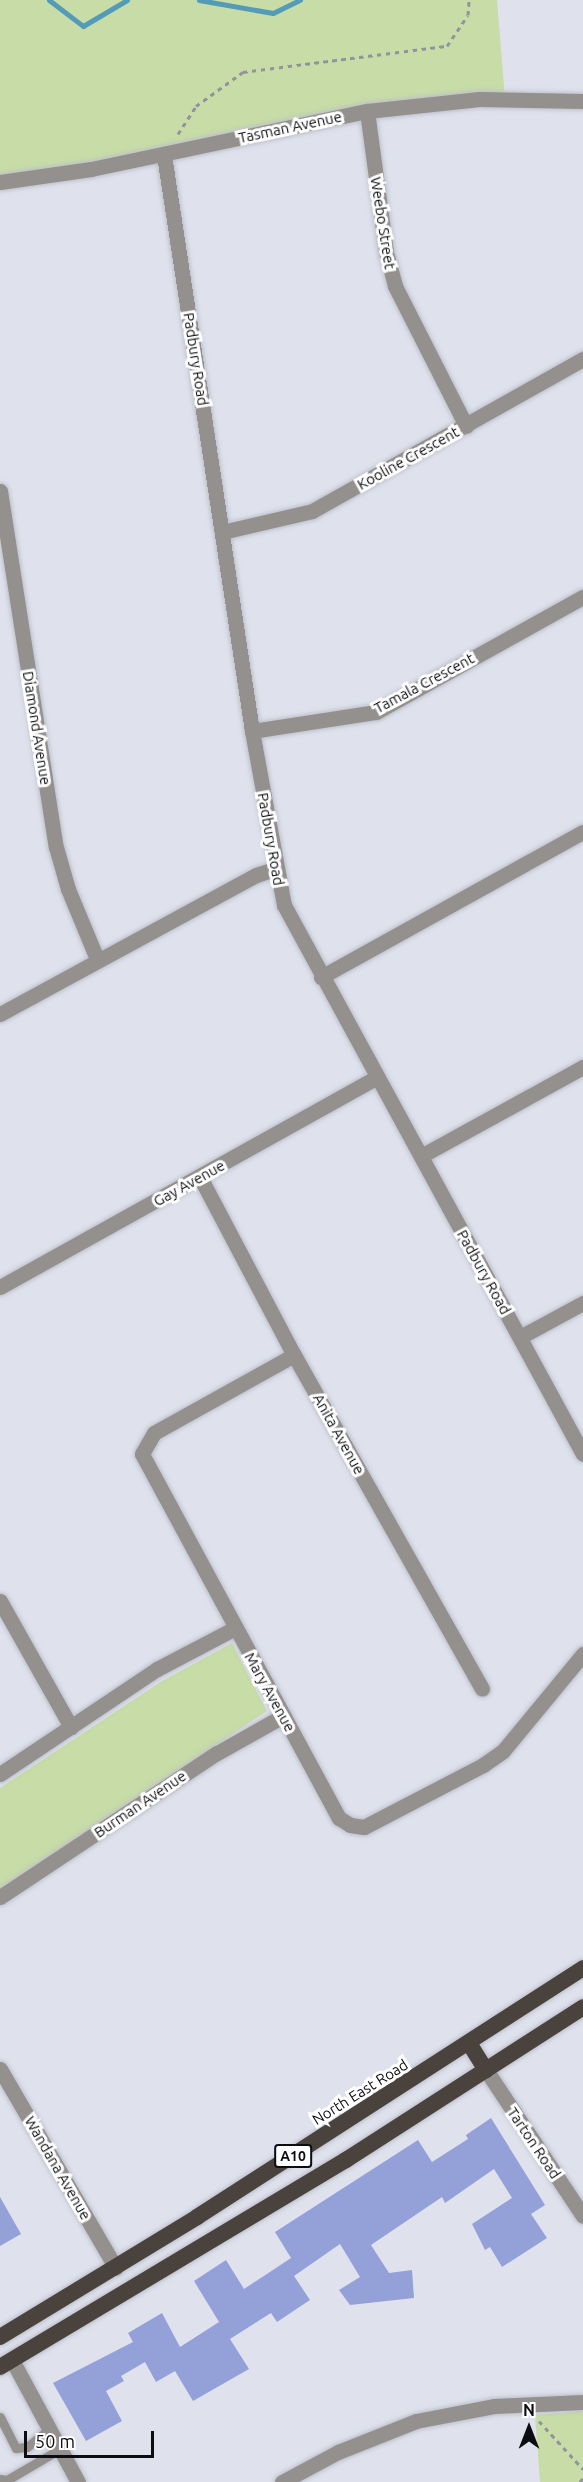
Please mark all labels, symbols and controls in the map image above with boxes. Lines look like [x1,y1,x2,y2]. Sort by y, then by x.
street label: Tasman Avenue [237,107,343,147]
street label: Weebo Street [367,176,399,270]
street label: Padbury Road [180,311,212,407]
street label: Kooline Crescent [354,423,462,493]
street label: Tamala Crescent [371,649,477,717]
street label: Diamond Avenue [19,670,55,786]
street label: Padbury Road [254,791,288,887]
street label: Gay Avenue [150,1156,228,1210]
street label: Padbury Road [453,1227,515,1317]
street label: Anita Avenue [309,1390,369,1478]
street label: Mary Avenue [241,1649,299,1735]
street label: Burman Avenue [91,1767,189,1841]
street label: North East Road [309,2055,411,2129]
street label: Tarton Road [504,2104,564,2182]
street label: Wandana Avenue [21,2113,95,2223]
road number: A10 [274,2145,312,2167]
north arrow [499,2398,559,2458]
text: N [523,2401,535,2419]
scale bar [27,2419,158,2457]
text: 50 m [35,2431,75,2451]

